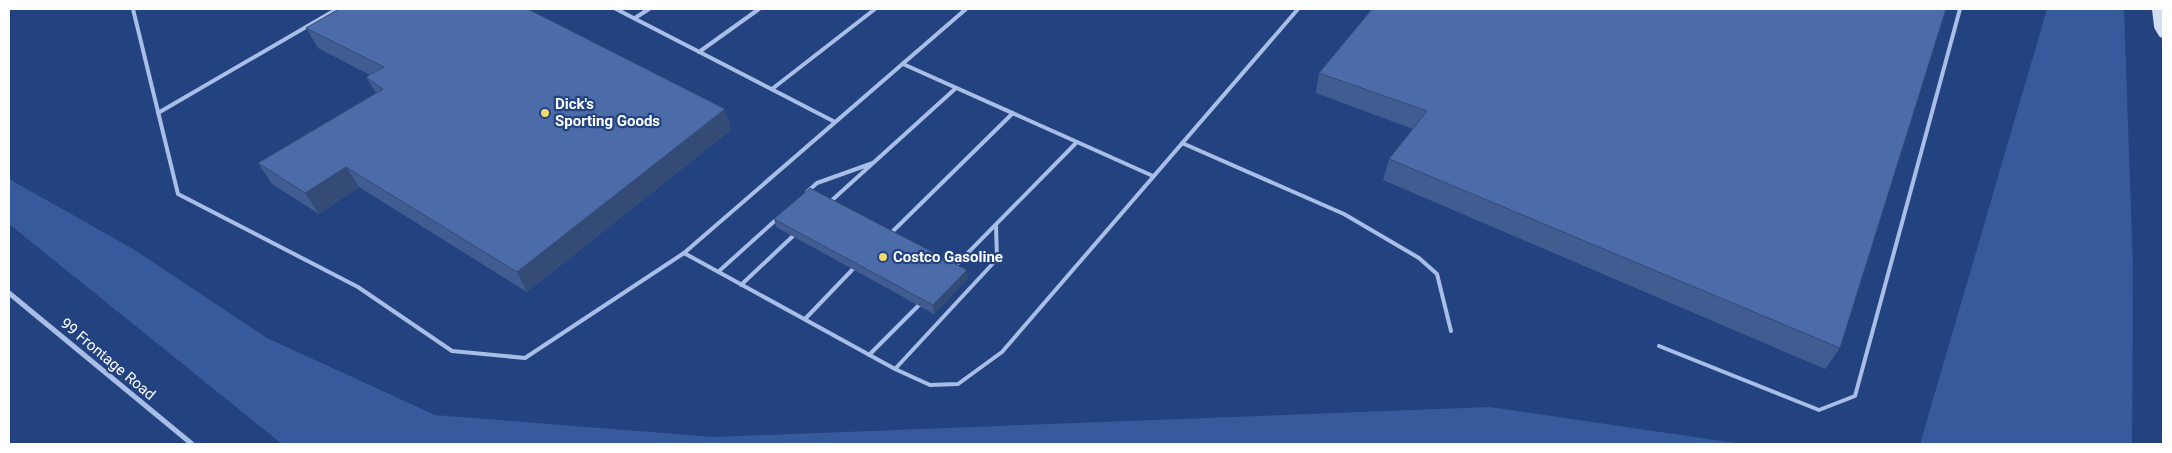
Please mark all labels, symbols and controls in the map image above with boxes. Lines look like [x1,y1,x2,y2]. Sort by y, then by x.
place label: Dick's Sporting Goods [555,95,660,130]
marker: Dick's Sporting Goods [539,107,551,119]
place label: Costco Gasoline [893,248,1003,266]
marker: Costco Gasoline [877,251,889,263]
street label: 99 Frontage Road [57,314,159,404]

